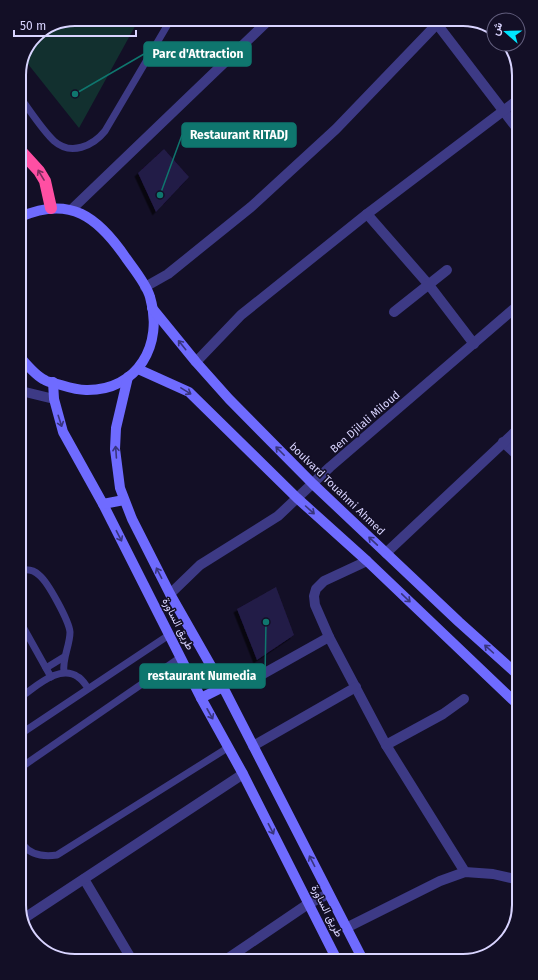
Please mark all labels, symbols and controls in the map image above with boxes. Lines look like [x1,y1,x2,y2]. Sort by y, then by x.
scale bar [14,12,136,38]
north arrow [486,12,526,52]
text: 50 m [20,19,46,33]
text: ش [489,20,505,37]
callout: Parc d'Attraction [144,42,251,66]
text: Parc d'Attraction [153,47,244,61]
callout: Restaurant RITADJ [182,123,296,147]
text: Restaurant RITADJ [190,128,288,142]
one-way arrow [37,169,45,181]
one-way arrow [178,339,187,350]
one-way arrow [180,387,191,395]
street label: Ben Djilali Miloud [328,388,402,456]
one-way arrow [56,414,64,426]
street label: boulvard Touahmi Ahmed [287,440,387,538]
one-way arrow [112,446,119,459]
one-way arrow [275,446,285,456]
one-way arrow [305,505,315,514]
one-way arrow [116,530,123,542]
one-way arrow [368,536,378,546]
one-way arrow [155,567,163,579]
one-way arrow [401,593,411,603]
street label: طريق الساورة [159,596,197,652]
one-way arrow [484,644,494,654]
callout: restaurant Numedia [140,664,265,688]
text: restaurant Numedia [148,669,257,683]
one-way arrow [207,708,215,720]
one-way arrow [268,823,275,835]
one-way arrow [308,855,315,867]
street label: طريق الساورة [308,883,346,939]

